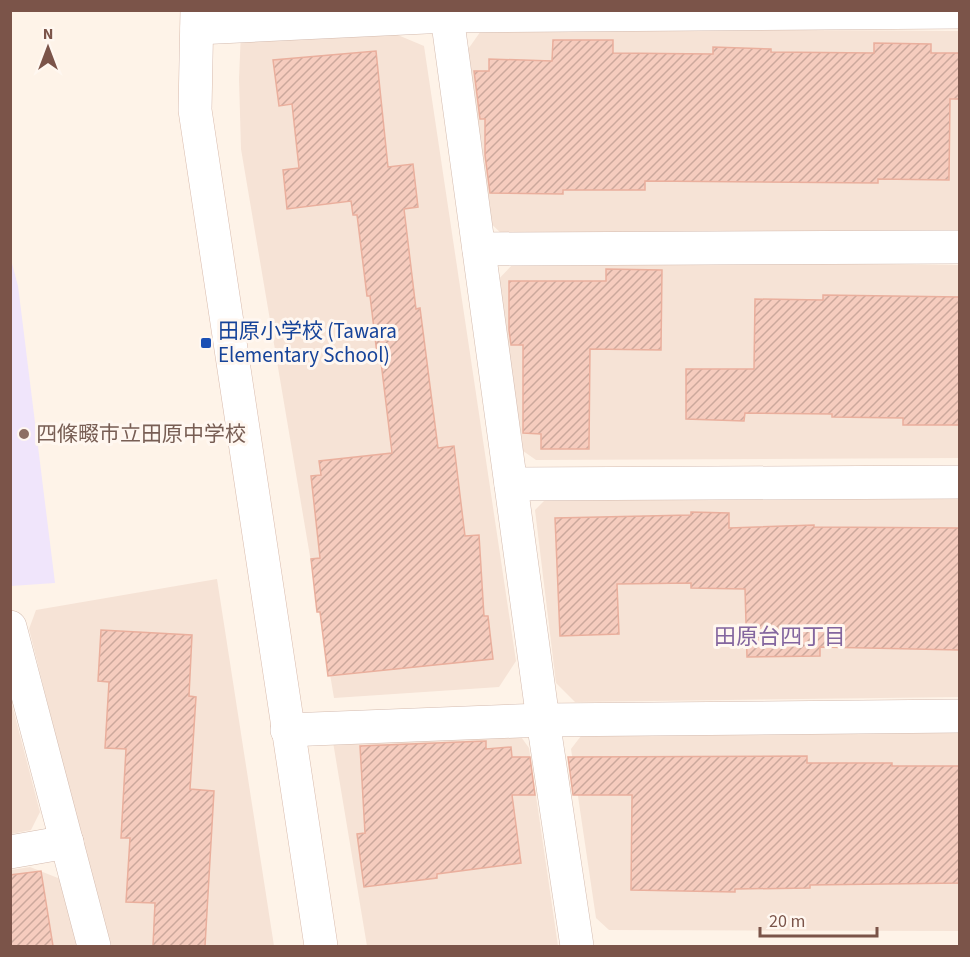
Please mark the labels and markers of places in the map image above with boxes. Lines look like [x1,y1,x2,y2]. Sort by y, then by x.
place label: 田原小学校 (Tawara Elementary School) [218,316,397,370]
marker: 田原小学校 (Tawara Elementary School) [199,336,213,350]
place label: 四條畷市立田原中学校 [36,419,246,449]
marker: 四條畷市立田原中学校 [17,427,31,441]

